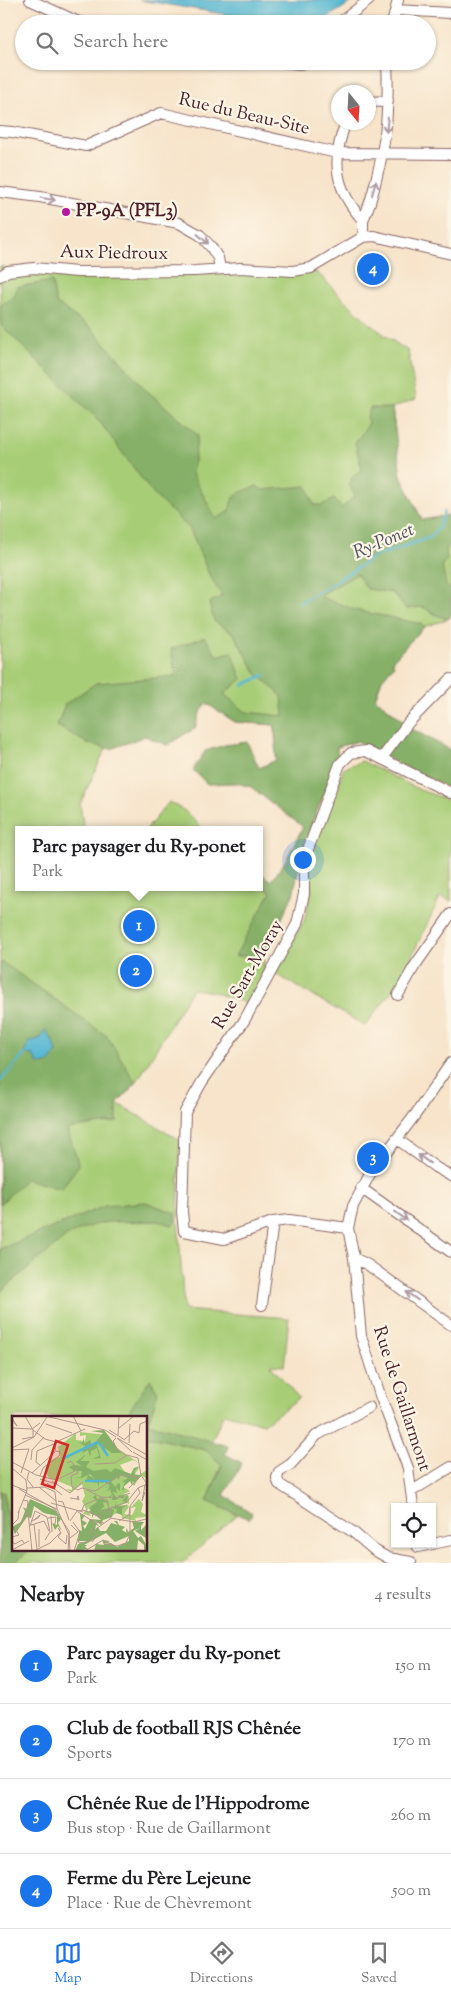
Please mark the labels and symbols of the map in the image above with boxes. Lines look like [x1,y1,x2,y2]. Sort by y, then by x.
north arrow [331,85,376,130]
street label: Rue du Beau-Site [176,87,312,143]
one-way arrow [382,117,392,133]
one-way arrow [370,180,380,196]
one-way arrow [40,194,56,204]
place label: PP-9A (PFL3) [76,199,178,225]
marker: PP-9A (PFL3) [60,206,72,218]
one-way arrow [197,234,210,245]
street label: Aux Piedroux [60,240,168,268]
pin: 4 [357,250,389,288]
water label: Ry-Ponet [349,517,419,567]
your location [290,847,316,873]
pin: 1 [123,907,155,945]
street label: Rue Sart-Moray [207,915,291,1035]
pin: 2 [120,952,152,990]
pin: 3 [357,1139,389,1177]
one-way arrow [418,1153,431,1164]
one-way arrow [394,1211,408,1221]
one-way arrow [405,1291,419,1301]
street label: Rue de Gaillarmont [365,1323,437,1475]
inset map [12,1416,148,1550]

